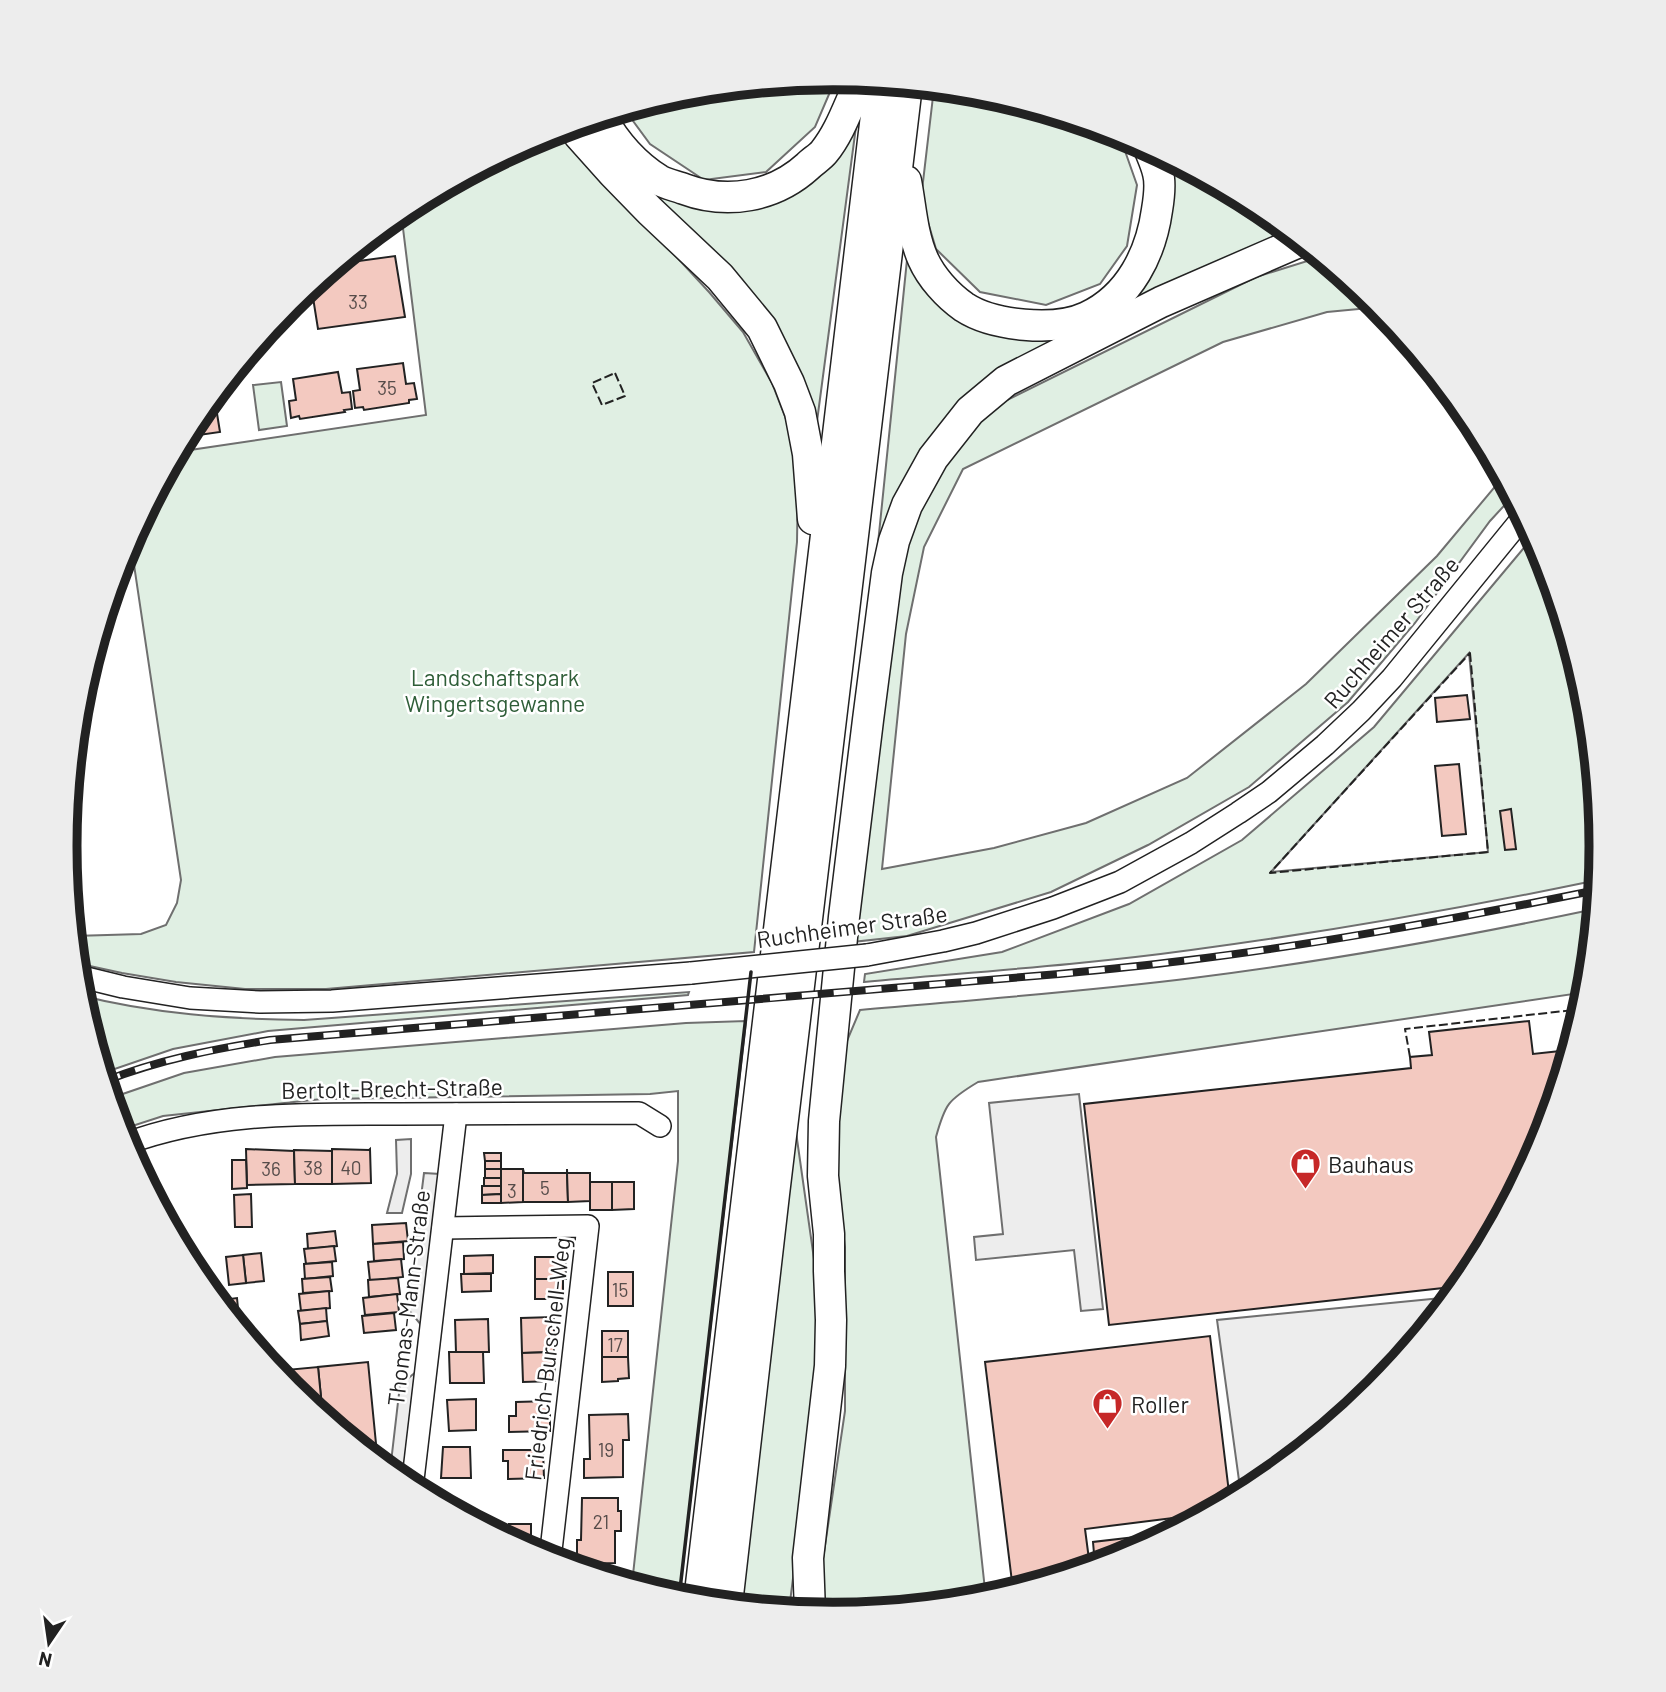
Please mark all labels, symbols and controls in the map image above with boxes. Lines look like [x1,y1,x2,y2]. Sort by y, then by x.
house number: 33 [348,290,368,313]
house number: 35 [377,376,397,399]
street label: Ruchheimer Straße [1317,550,1465,714]
park label: Landschaftspark Wingertsgewanne [405,663,585,717]
street label: Ruchheimer Straße [755,899,949,953]
street label: Bertolt-Brecht-Straße [281,1072,503,1104]
shop icon: Bauhaus [1288,1147,1322,1191]
place label: Bauhaus [1328,1150,1414,1178]
house number: 38 [303,1156,323,1179]
house number: 40 [340,1156,362,1179]
house number: 36 [261,1157,281,1180]
house number: 5 [540,1176,550,1199]
house number: 3 [507,1179,517,1202]
street label: Thomas-Mann-Straße [381,1188,435,1408]
street label: Friedrich-Burschell-Weg [518,1236,576,1482]
house number: 15 [612,1278,628,1301]
house number: 17 [607,1333,623,1356]
shop icon: Roller [1091,1387,1125,1431]
place label: Roller [1131,1390,1189,1418]
house number: 19 [598,1438,614,1461]
house number: 21 [593,1510,609,1533]
north arrow [14,1608,84,1678]
text: N [36,1647,54,1673]

